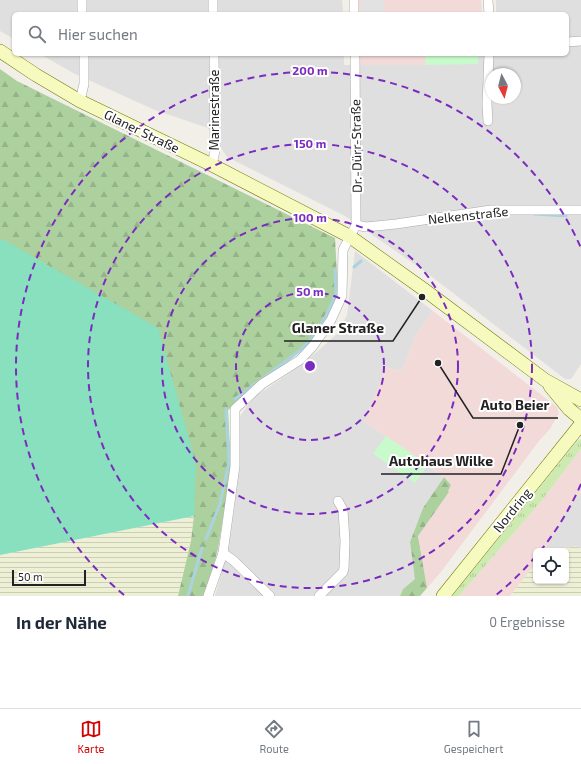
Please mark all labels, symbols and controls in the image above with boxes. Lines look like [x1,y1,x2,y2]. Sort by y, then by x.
search box [12,12,569,56]
icon: search [26,23,48,45]
text: Hier suchen [58,25,138,43]
text: 200 m [292,63,328,77]
north arrow [485,68,521,104]
street label: Marinestraße [206,69,222,151]
street label: Dr.-Dürr-Straße [347,99,365,193]
street label: Glaner Straße [102,106,182,156]
text: 150 m [294,136,326,150]
street label: Nelkenstraße [427,203,509,227]
text: 100 m [293,210,327,224]
text: 50 m [296,284,324,298]
callout: Glaner Straße [284,315,393,341]
text: Glaner Straße [292,319,384,336]
centre of rings [303,359,317,373]
callout: Auto Beier [473,392,558,418]
text: Auto Beier [480,396,550,413]
callout: Autohaus Wilke [381,448,501,474]
text: Autohaus Wilke [389,452,493,469]
street label: Nordring [489,485,535,535]
map controls [533,548,569,584]
button: locate [533,548,569,584]
scale bar [12,568,86,587]
text: 50 m [18,570,43,583]
text: In der Nähe [16,612,107,632]
text: 0 Ergebnisse [489,614,565,630]
tab: Karte [77,718,105,755]
tab: Route [259,718,289,755]
tab: Gespeichert [444,718,504,755]

